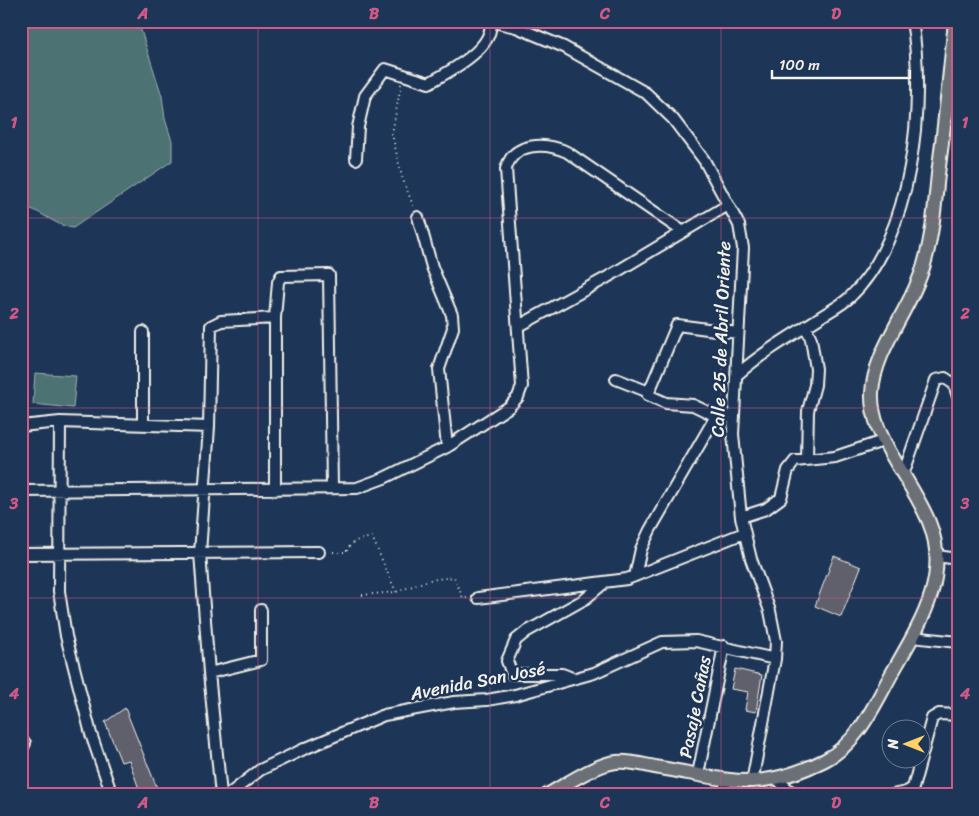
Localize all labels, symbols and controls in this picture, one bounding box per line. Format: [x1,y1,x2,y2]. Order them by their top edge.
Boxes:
text: A [137,0,148,28]
text: B [369,0,380,28]
text: C [599,0,611,28]
text: D [831,0,841,28]
scale bar [772,48,909,80]
text: 100 m [779,52,820,78]
text: 1 [11,108,18,137]
text: 1 [962,108,969,137]
street label: Calle 25 de Abril Oriente [702,240,740,438]
text: 2 [8,299,19,328]
text: 2 [959,299,970,328]
text: 3 [9,489,19,518]
text: 3 [960,489,970,518]
street label: Avenida San José [407,652,548,710]
street label: Pasaje Cañas [669,652,721,761]
text: 4 [8,679,19,708]
text: 4 [959,679,970,708]
north arrow [882,718,932,768]
text: N [881,739,906,750]
text: A [137,788,148,816]
text: B [369,788,380,816]
text: C [599,788,611,816]
text: D [831,788,841,816]

